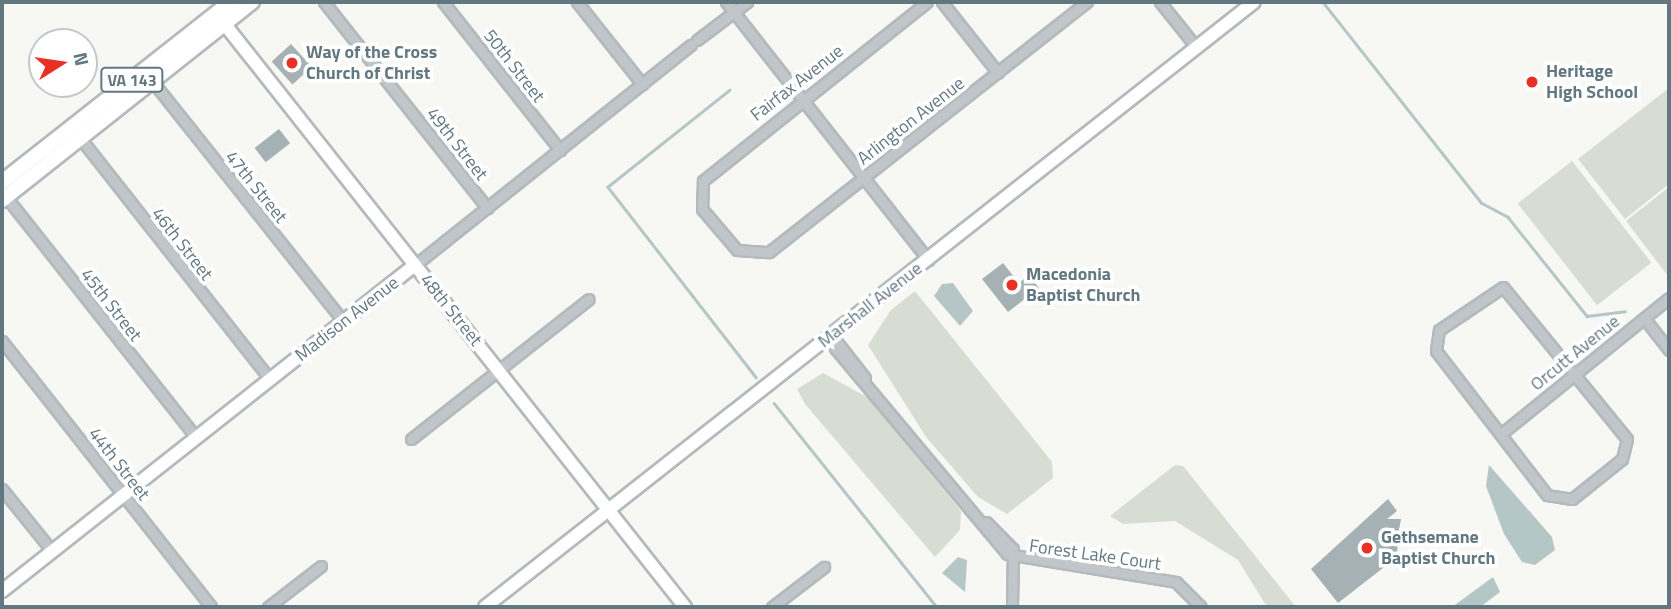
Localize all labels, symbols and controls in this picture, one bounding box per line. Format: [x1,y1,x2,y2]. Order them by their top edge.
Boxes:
street label: 50th Street [479,25,549,107]
north arrow [28,28,98,98]
street label: Fairfax Avenue [746,40,848,126]
place label: Way of the Cross Church of Christ [306,42,437,84]
text: N [67,49,98,68]
marker: Way of the Cross Church of Christ [284,55,300,71]
place label: Heritage High School [1546,61,1638,104]
road number: VA 143 [99,68,165,92]
street label: Arlington Avenue [853,73,969,169]
marker: Heritage High School [1524,74,1540,90]
street label: 49th Street [422,103,492,185]
street label: 47th Street [220,147,292,227]
street label: 46th Street [147,203,217,285]
street label: Marshall Avenue [814,258,926,352]
street label: 45th Street [76,264,146,346]
place label: Macedonia Baptist Church [1026,264,1141,306]
street label: 48th Street [415,270,487,350]
street label: Madison Avenue [291,272,403,366]
marker: Macedonia Baptist Church [1004,277,1020,293]
street label: Orcutt Avenue [1526,311,1624,395]
street label: 44th Street [84,423,154,505]
place label: Gethsemane Baptist Church [1381,527,1496,570]
street label: Forest Lake Court [1028,535,1162,575]
marker: Gethsemane Baptist Church [1359,540,1375,556]

